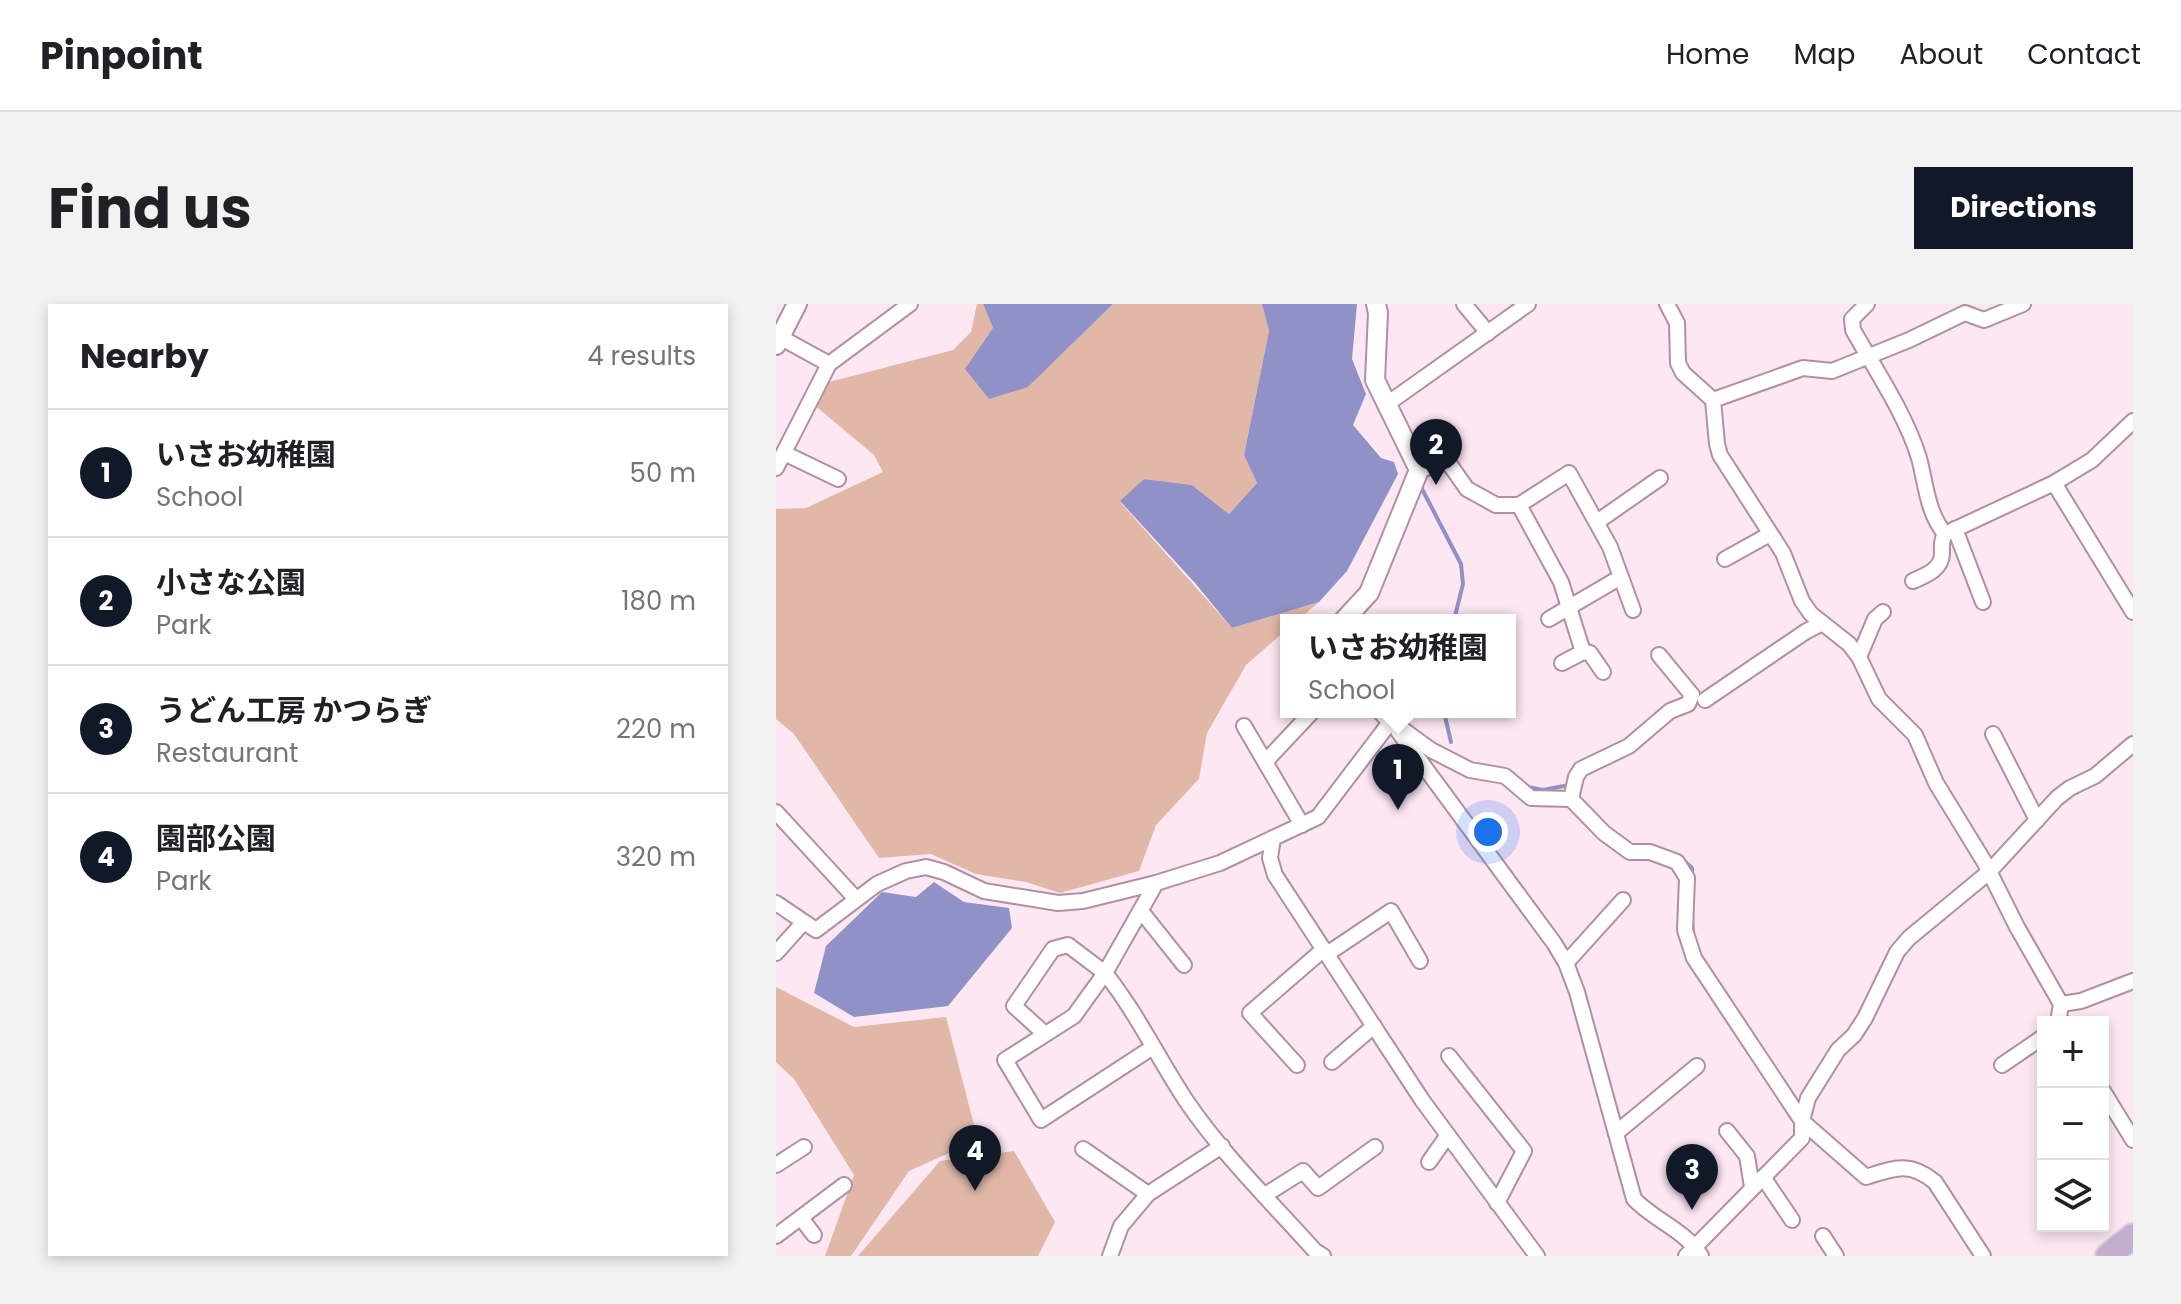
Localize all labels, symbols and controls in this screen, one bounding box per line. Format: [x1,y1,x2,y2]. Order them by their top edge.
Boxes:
text: Pinpoint [40,29,203,82]
text: Home [1666,35,1749,74]
text: Map [1793,35,1855,74]
text: About [1899,35,1983,74]
text: Contact [2027,35,2141,74]
button: Directions [1914,167,2133,249]
text: Find us [48,169,252,248]
text: Nearby [80,332,209,380]
text: 4 results [587,338,696,374]
pin: 2 [1410,419,1462,485]
text: いさお幼稚園 [156,433,336,476]
text: 1 [101,455,111,491]
text: 50 m [630,455,696,491]
text: School [156,479,243,515]
text: 小さな公園 [156,561,306,604]
text: 2 [99,583,113,619]
text: 180 m [621,583,696,619]
text: Park [156,607,212,643]
popup [1280,614,1516,718]
text: いさお幼稚園 [1308,626,1488,669]
text: School [1308,672,1395,708]
text: うどん工房 かつらぎ [156,689,432,732]
text: 3 [98,711,114,747]
text: 220 m [616,711,696,747]
text: Restaurant [156,735,299,771]
pin: 1 [1372,744,1424,810]
your location [1468,812,1508,852]
text: 園部公園 [156,817,276,860]
text: 4 [97,839,115,875]
text: 320 m [616,839,696,875]
text: Park [156,863,212,899]
map controls [2037,1016,2109,1232]
button: + [2037,1016,2109,1088]
button: − [2037,1088,2109,1160]
pin: 4 [949,1125,1001,1191]
pin: 3 [1666,1144,1718,1210]
button: layers [2037,1160,2109,1232]

